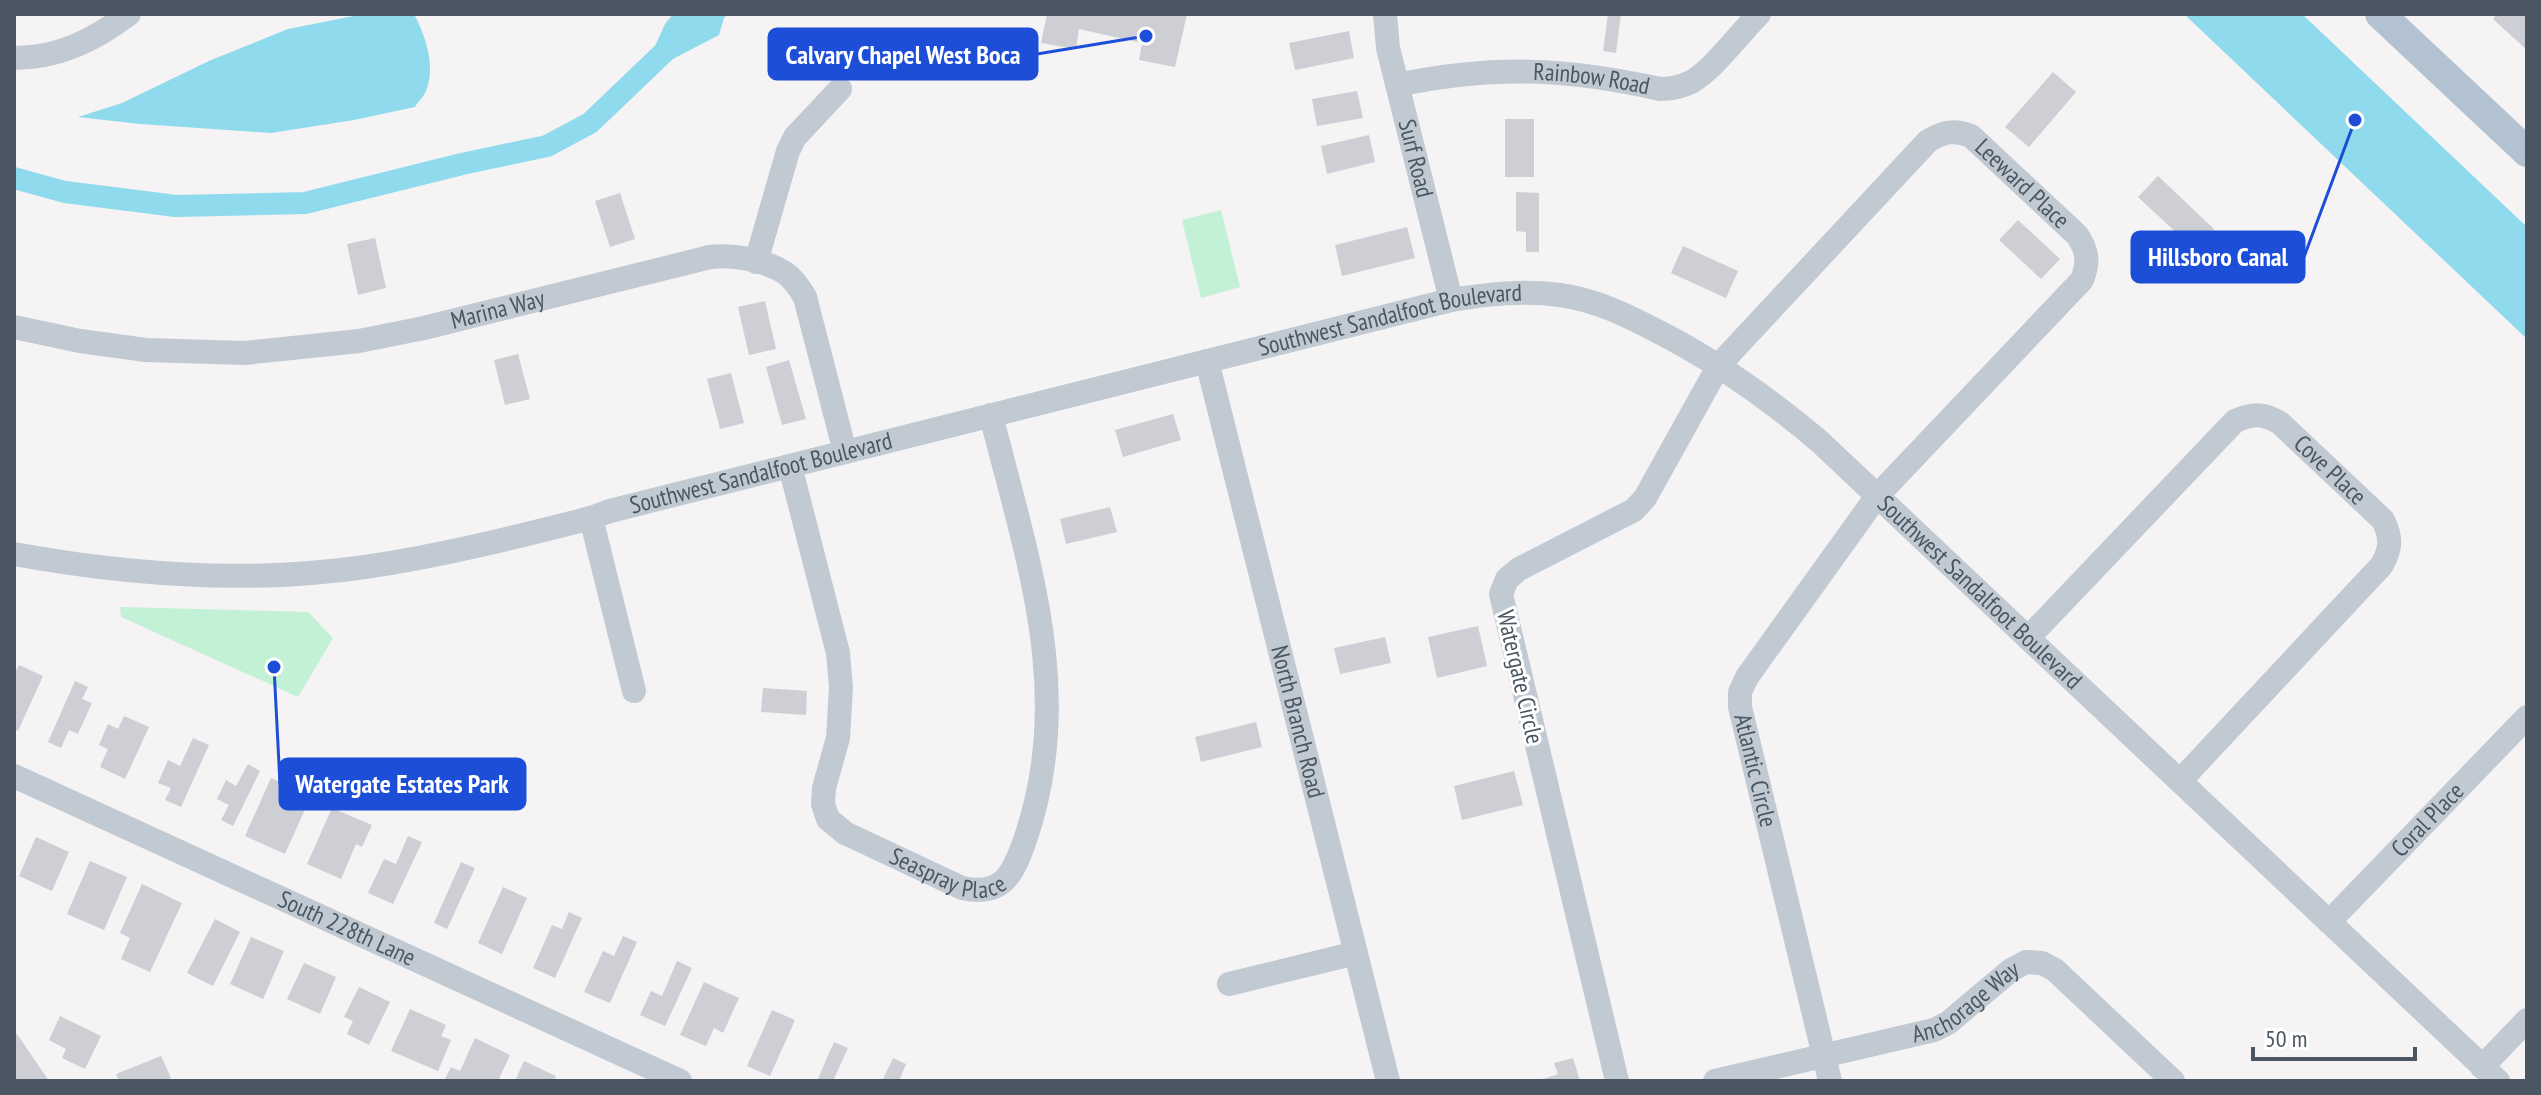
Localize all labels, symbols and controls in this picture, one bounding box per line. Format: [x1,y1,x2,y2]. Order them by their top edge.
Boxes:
callout: Calvary Chapel West Boca [769,29,1037,79]
text: Calvary Chapel West Boca [786,38,1021,71]
street label: Rainbow Road [1533,56,1653,101]
street label: Surf Road [1391,116,1441,201]
street label: Leeward Place [1969,132,2076,235]
callout: Hillsboro Canal [2132,232,2304,282]
text: Hillsboro Canal [2148,240,2289,273]
street label: Southwest Sandalfoot Boulevard [1255,277,1522,363]
street label: Marina Way [448,283,548,336]
street label: Southwest Sandalfoot Boulevard [626,425,895,520]
street label: Cove Place [2287,428,2373,511]
street label: Southwest Sandalfoot Boulevard [1871,488,2089,696]
street label: Watergate Circle [1490,607,1551,747]
street label: North Branch Road [1264,642,1332,801]
street label: Atlantic Circle [1727,711,1784,830]
callout: Watergate Estates Park [280,759,525,809]
text: Watergate Estates Park [294,767,509,800]
street label: Coral Place [2384,776,2470,863]
street label: Seaspray Place [885,840,1012,905]
street label: South 228th Lane [273,883,421,973]
street label: Anchorage Way [1909,953,2024,1050]
scale bar [2253,1011,2415,1061]
text: 50 m [2265,1023,2307,1054]

